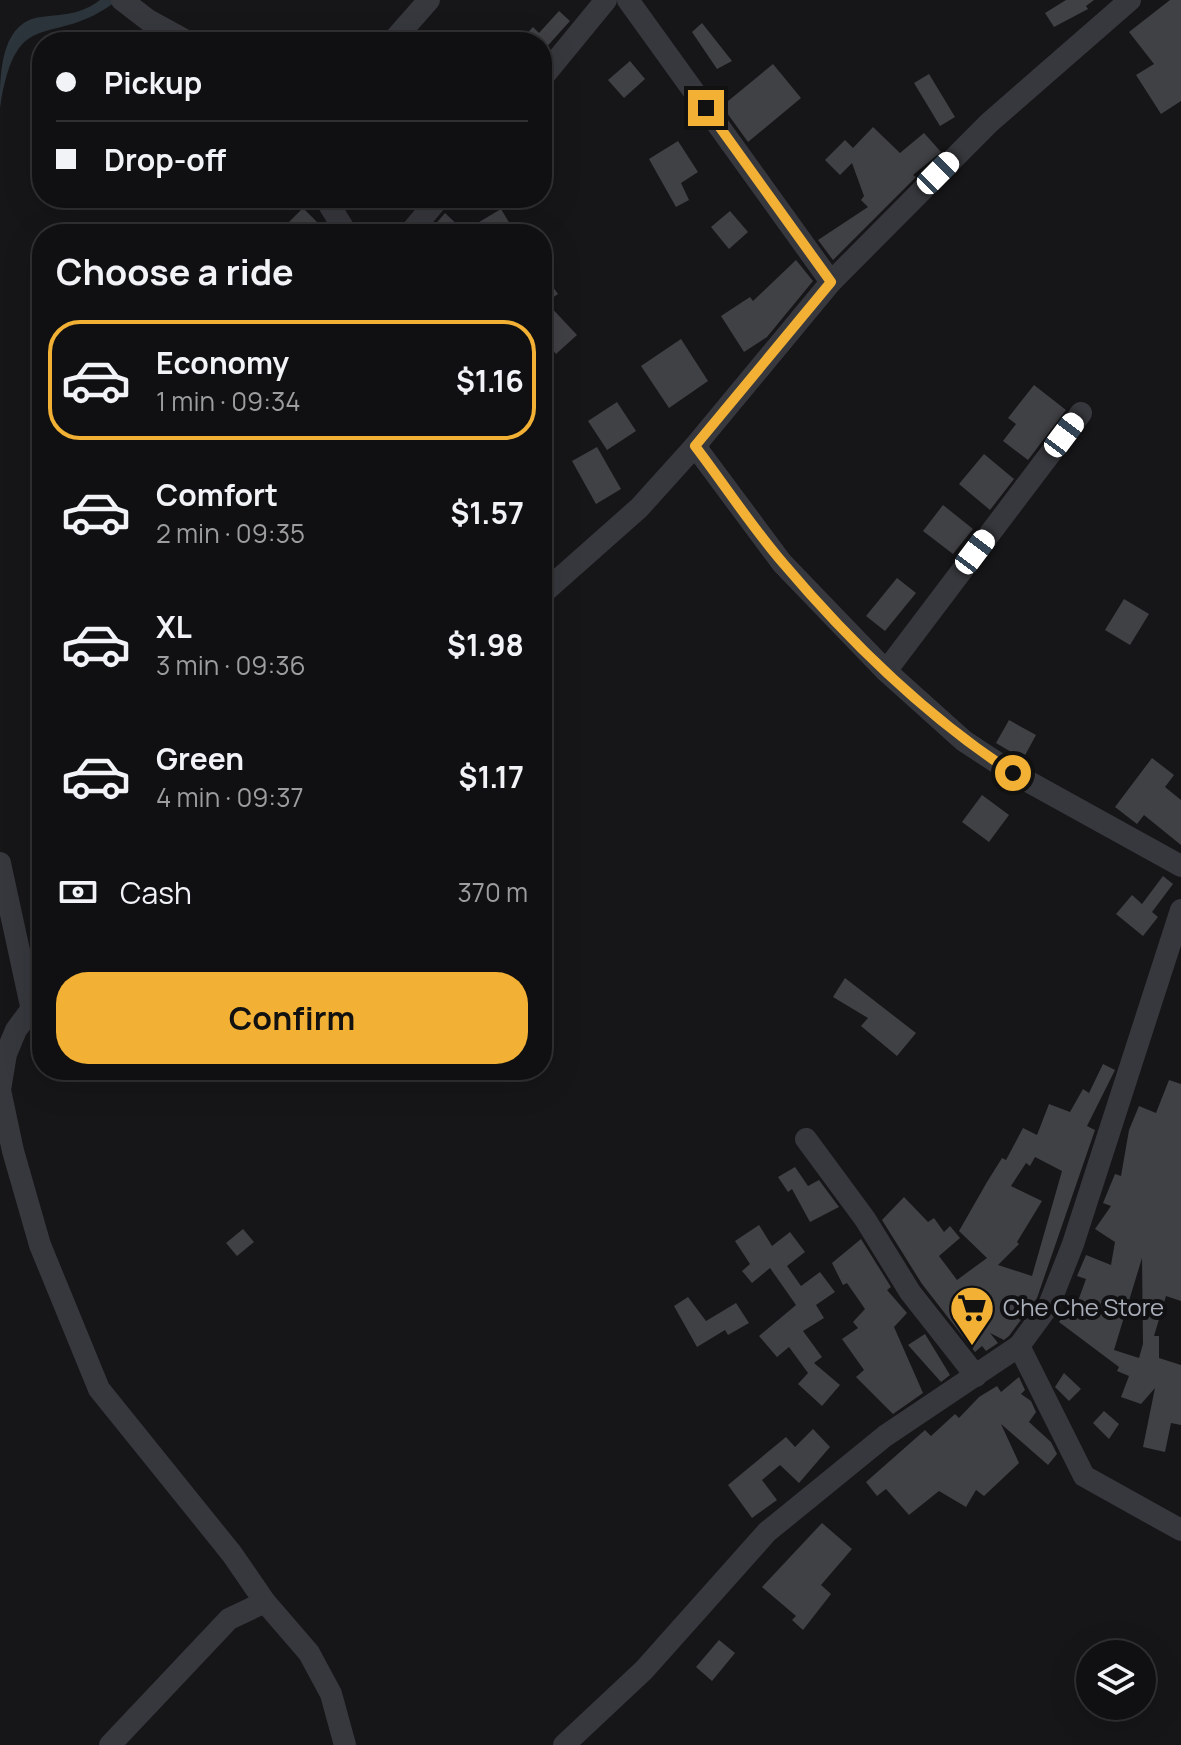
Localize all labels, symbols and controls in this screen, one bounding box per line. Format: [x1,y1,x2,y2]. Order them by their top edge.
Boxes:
text: Pickup [104,62,202,103]
route end [688,90,724,126]
text: Drop-off [104,139,226,180]
car [913,148,963,198]
text: Choose a ride [56,247,294,296]
text: Economy [156,342,289,383]
icon: car [60,344,132,416]
text: $1.16 [456,360,524,401]
text: 1 min · 09:34 [156,383,301,419]
car [1040,409,1088,461]
text: Comfort [156,474,278,515]
icon: car [60,476,132,548]
text: $1.57 [451,492,524,533]
text: 2 min · 09:35 [156,515,305,551]
car [951,526,999,578]
text: XL [156,606,192,647]
icon: car [60,608,132,680]
text: $1.98 [447,624,524,665]
text: 3 min · 09:36 [156,647,306,683]
text: Green [156,738,244,779]
icon: car [60,740,132,812]
route start [995,755,1031,791]
text: $1.17 [459,756,524,797]
text: 4 min · 09:37 [156,779,304,815]
icon: cash [56,870,100,914]
text: Cash [120,872,192,913]
text: 370 m [457,874,528,910]
button: Confirm [56,972,528,1064]
supermarket icon: Che Che Store [948,1284,996,1347]
place label: Che Che Store [1003,1290,1164,1323]
map controls [1076,1640,1156,1720]
button: layers [1076,1640,1156,1720]

